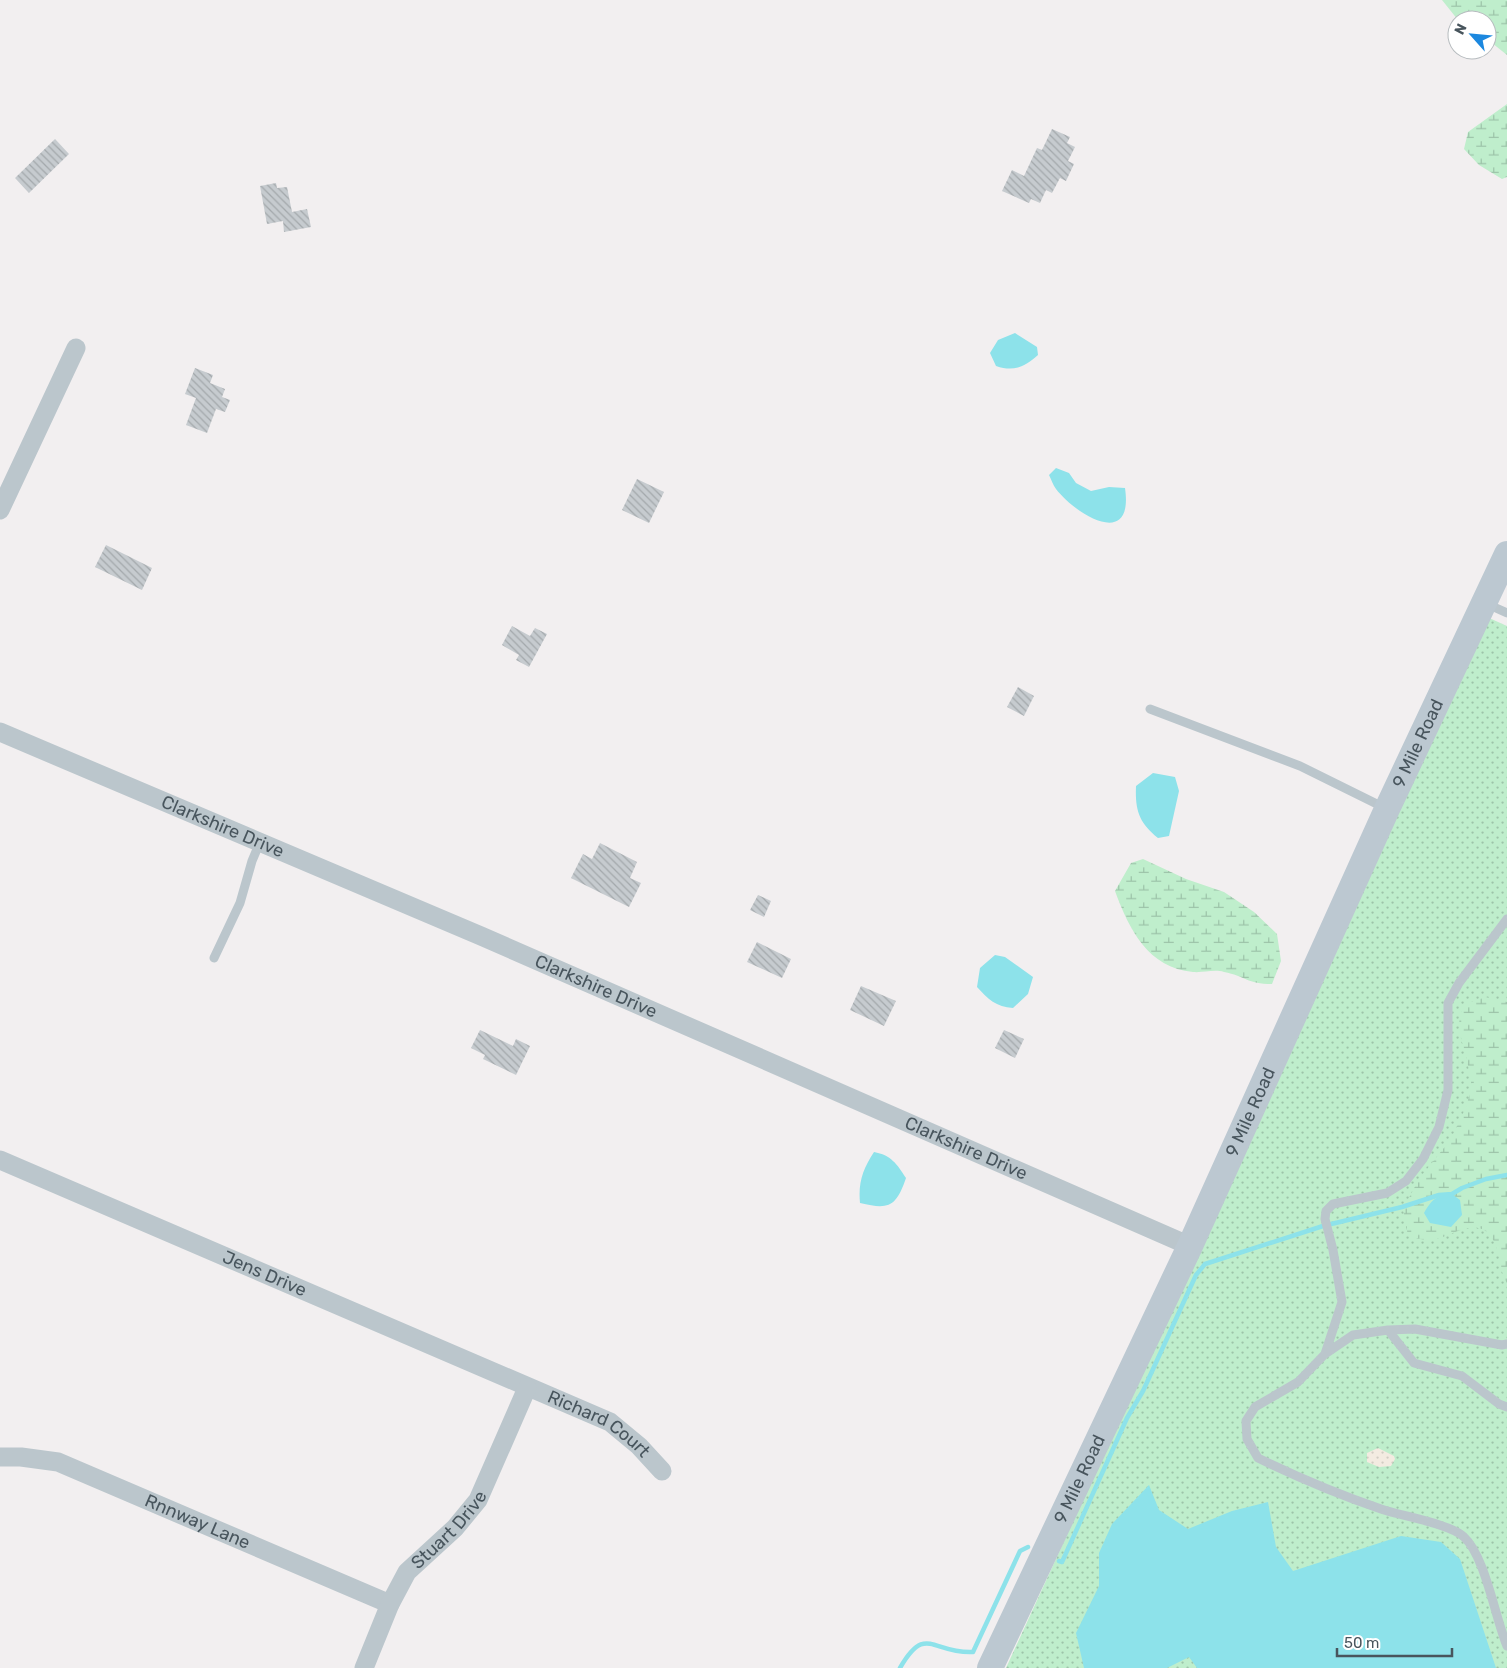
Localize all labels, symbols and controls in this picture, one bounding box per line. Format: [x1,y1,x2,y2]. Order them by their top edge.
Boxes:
north arrow [1447,10,1497,60]
text: N [1451,21,1471,38]
street label: 9 Mile Road [1388,695,1448,791]
street label: Clarkshire Drive [158,791,288,862]
street label: Clarkshire Drive [531,950,661,1023]
street label: 9 Mile Road [1221,1064,1280,1160]
street label: Clarkshire Drive [902,1112,1031,1185]
street label: Jens Drive [219,1246,310,1301]
street label: Richard Court [544,1386,655,1462]
street label: 9 Mile Road [1049,1431,1110,1527]
street label: Stuart Drive [406,1488,492,1574]
street label: Rnnway Lane [141,1489,253,1554]
scale bar [1337,1626,1452,1658]
text: 50 m [1344,1634,1379,1652]

